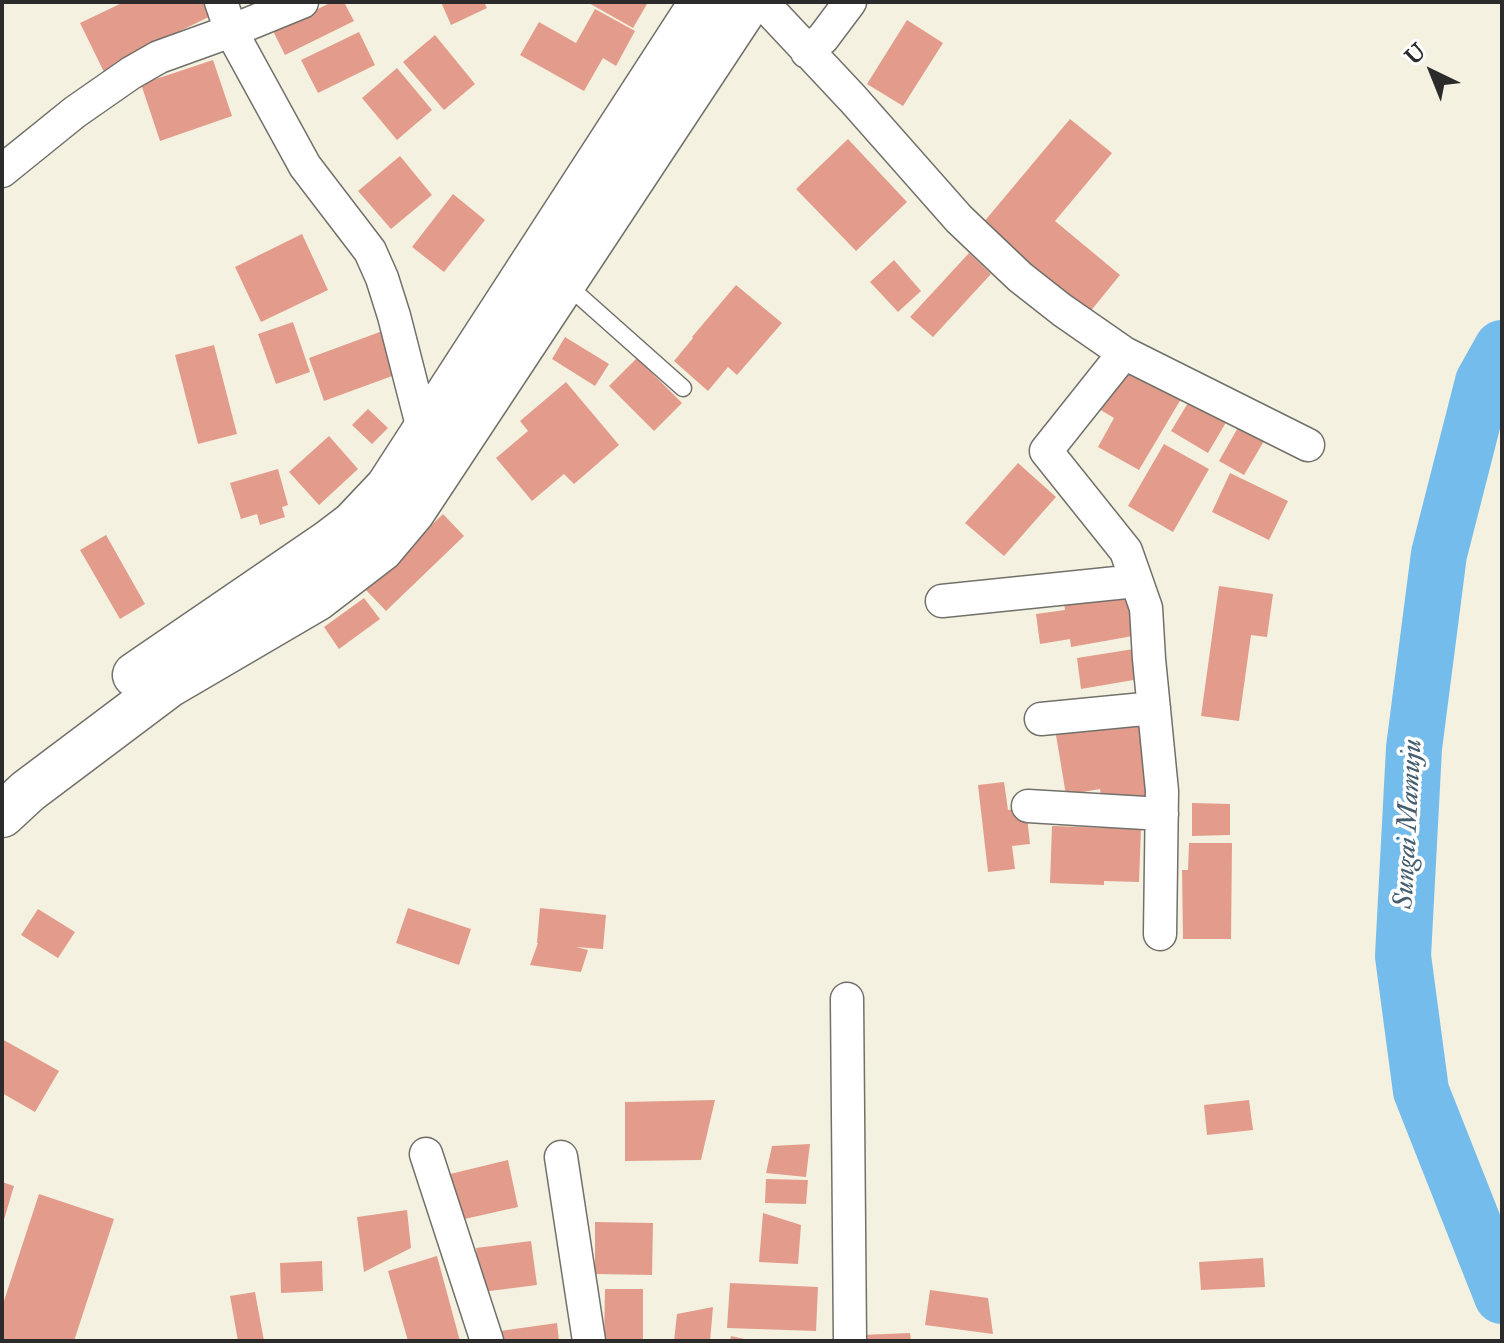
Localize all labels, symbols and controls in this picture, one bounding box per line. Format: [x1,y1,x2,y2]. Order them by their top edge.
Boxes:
north arrow [1392,32,1472,112]
text: U [1399,38,1432,71]
water label: Sungai Mamuju [1389,738,1431,910]

